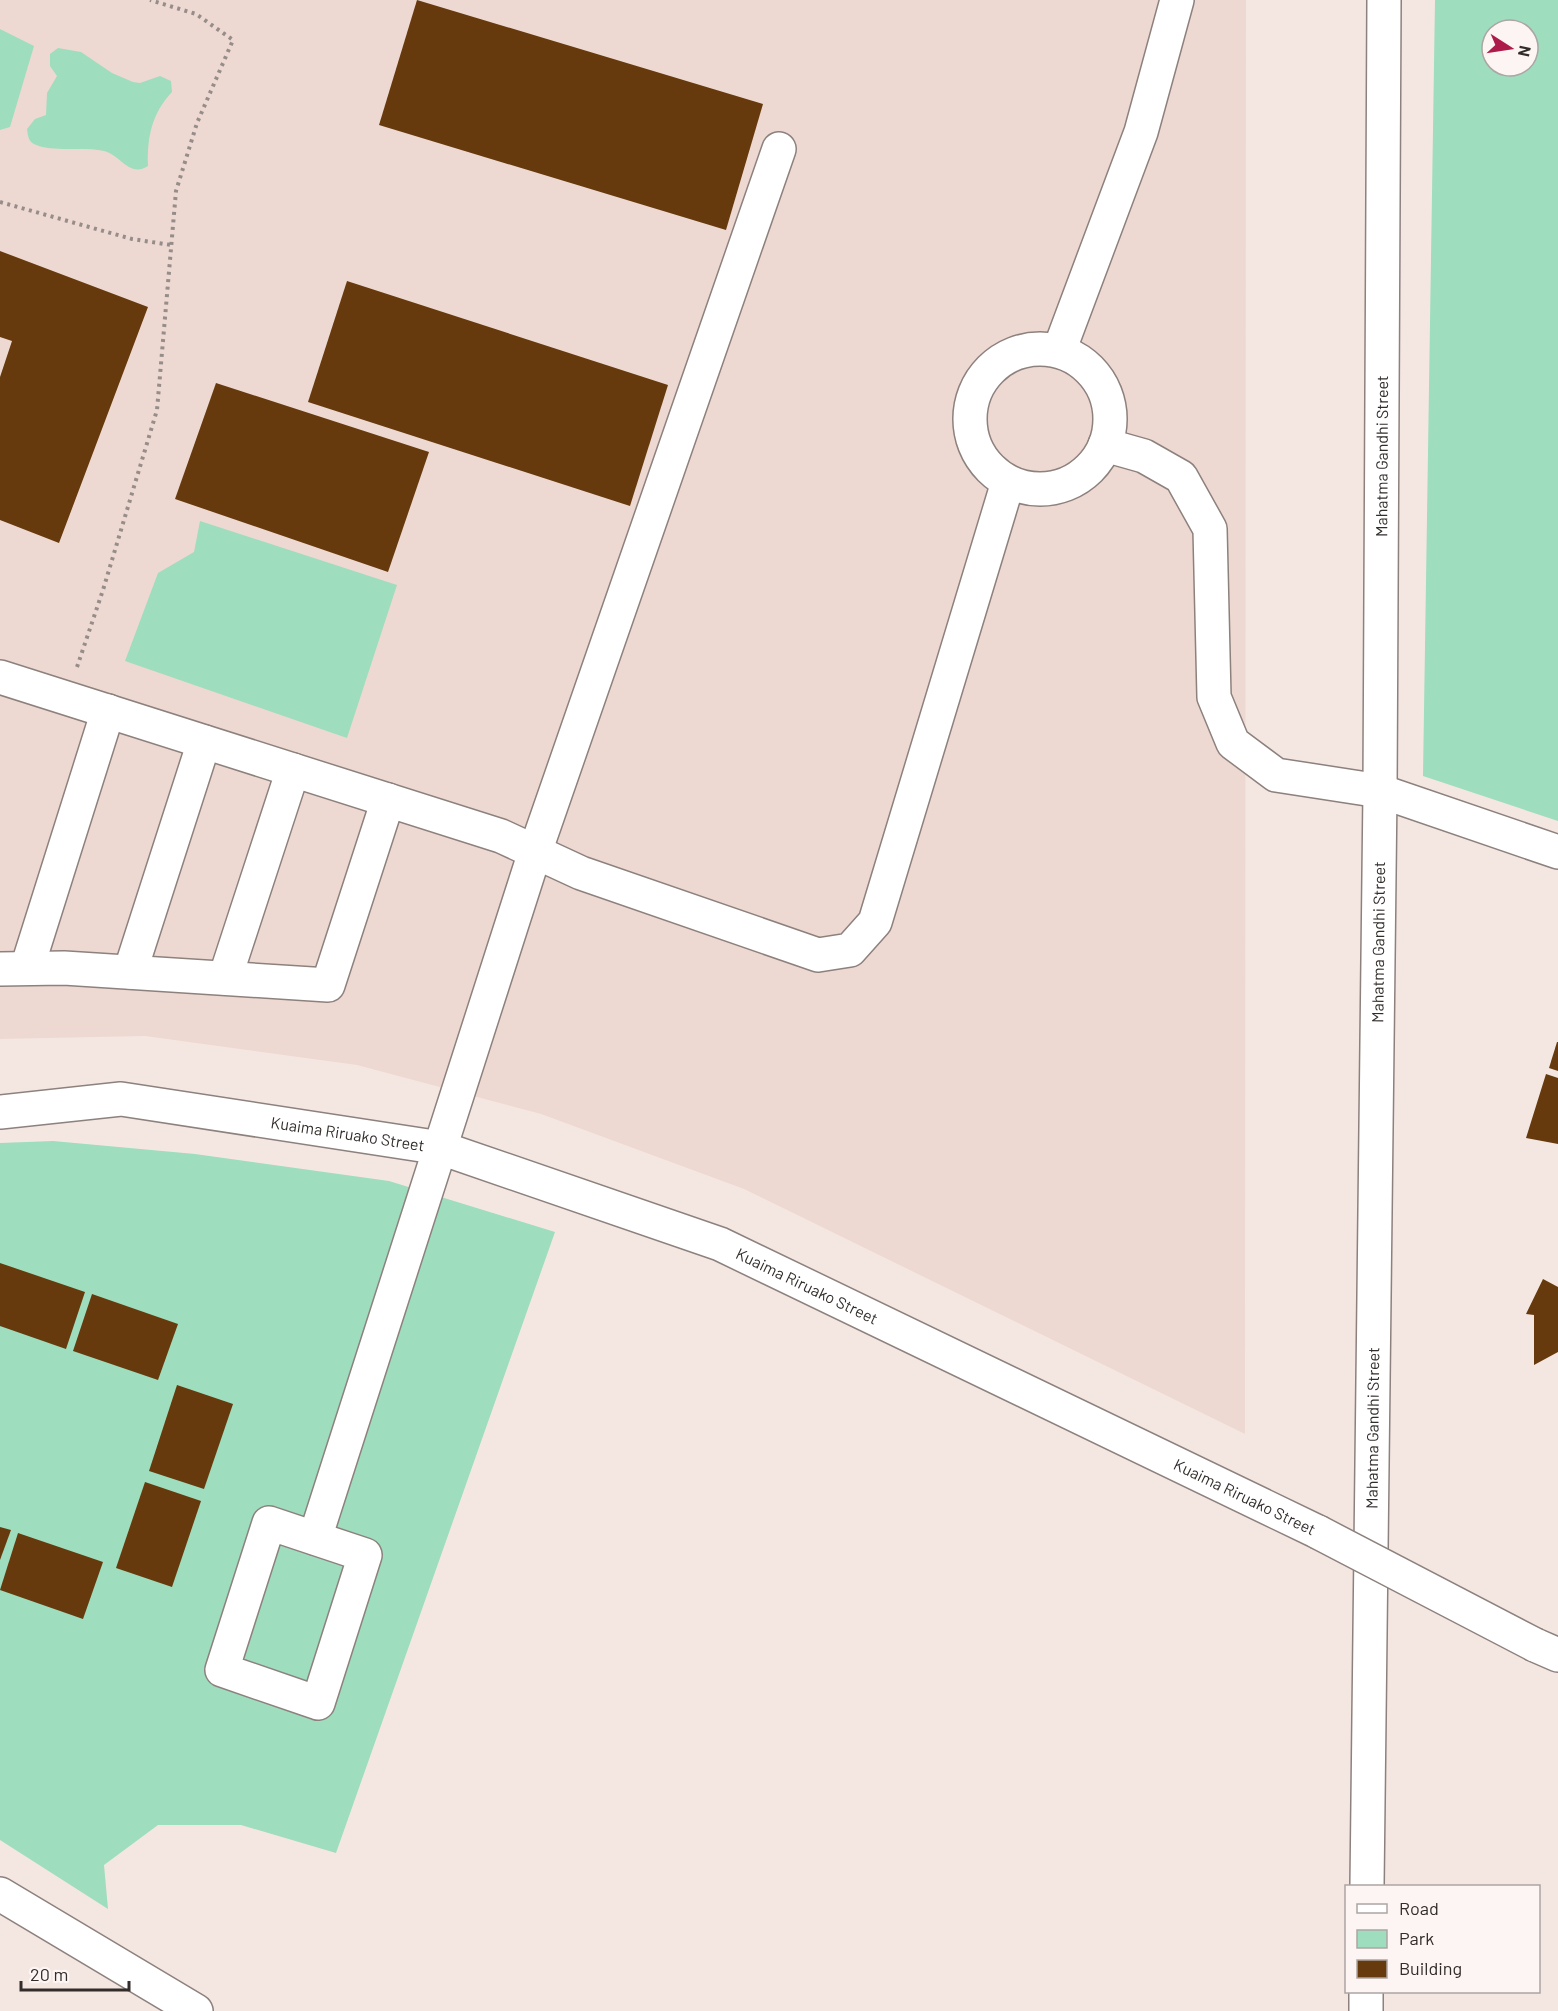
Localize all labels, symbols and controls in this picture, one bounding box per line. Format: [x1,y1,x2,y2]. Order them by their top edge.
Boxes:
north arrow [1480,18,1540,78]
text: N [1515,44,1536,58]
street label: Mahatma Gandhi Street [1371,375,1391,537]
street label: Mahatma Gandhi Street [1367,861,1388,1023]
street label: Kuaima Riruako Street [270,1112,426,1154]
street label: Kuaima Riruako Street [733,1243,881,1328]
street label: Mahatma Gandhi Street [1361,1347,1382,1509]
street label: Kuaima Riruako Street [1171,1454,1319,1539]
legend [1345,1885,1540,1993]
text: Road [1399,1897,1439,1919]
text: Park [1399,1927,1434,1949]
scale bar [21,1954,129,1992]
text: Building [1399,1957,1462,1979]
text: 20 m [30,1963,68,1985]

